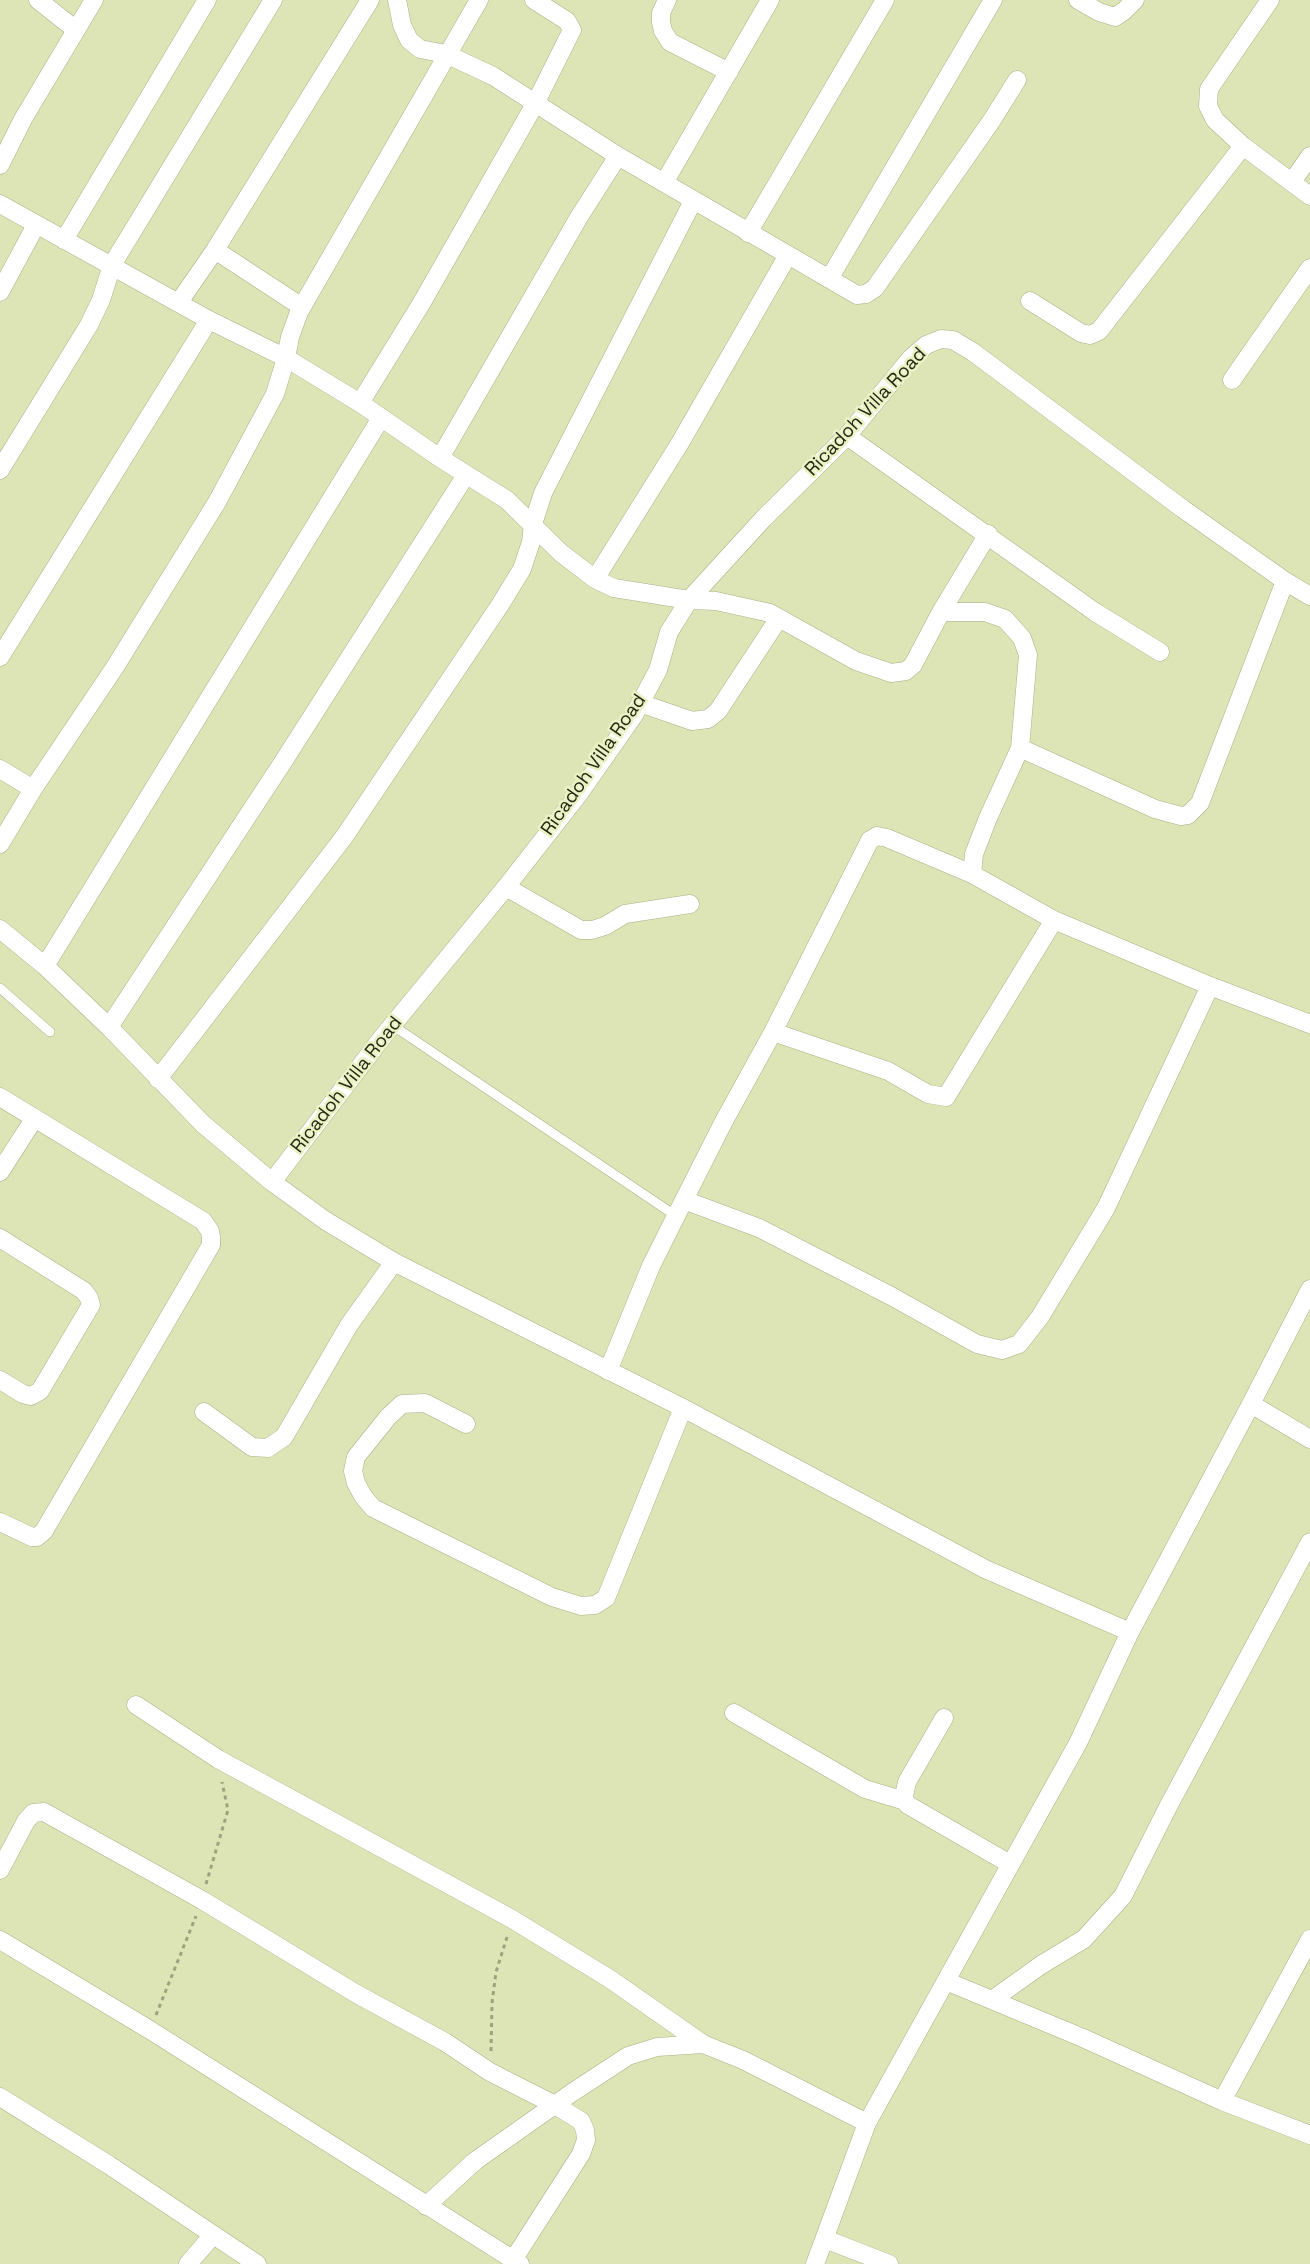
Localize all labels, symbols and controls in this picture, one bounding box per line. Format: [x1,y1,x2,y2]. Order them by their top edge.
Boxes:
street label: Ricadoh Villa Road [801,343,931,481]
street label: Ricadoh Villa Road [537,690,651,840]
street label: Ricadoh Villa Road [287,1012,407,1158]

